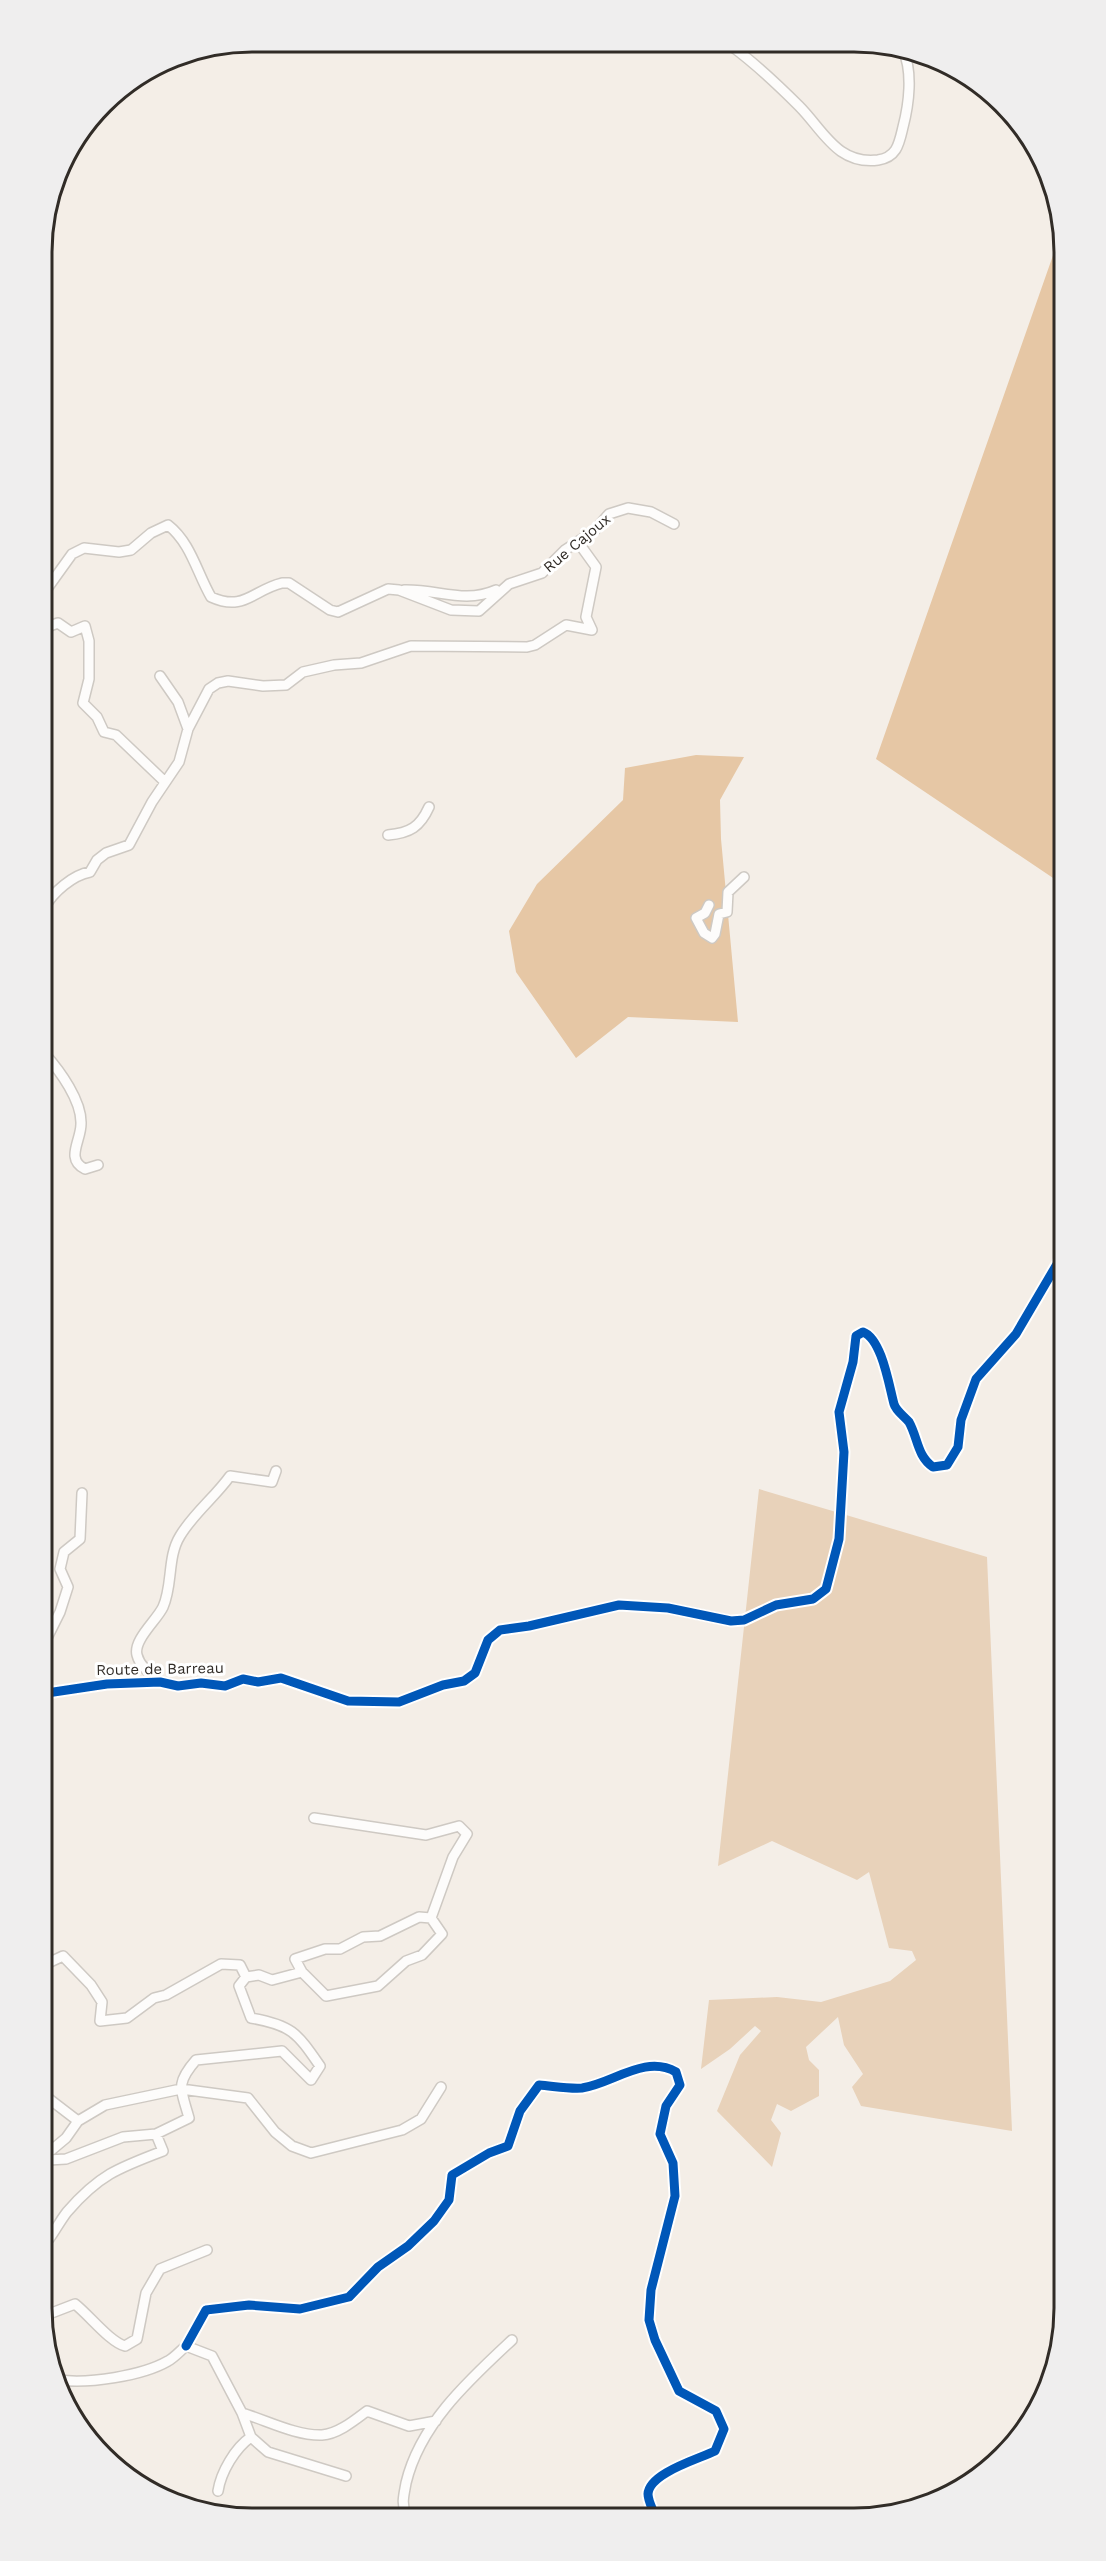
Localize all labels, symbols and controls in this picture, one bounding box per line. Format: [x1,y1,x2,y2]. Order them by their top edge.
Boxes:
street label: Rue Cajoux [540,510,614,576]
street label: Route de Barreau [96,1659,224,1679]

